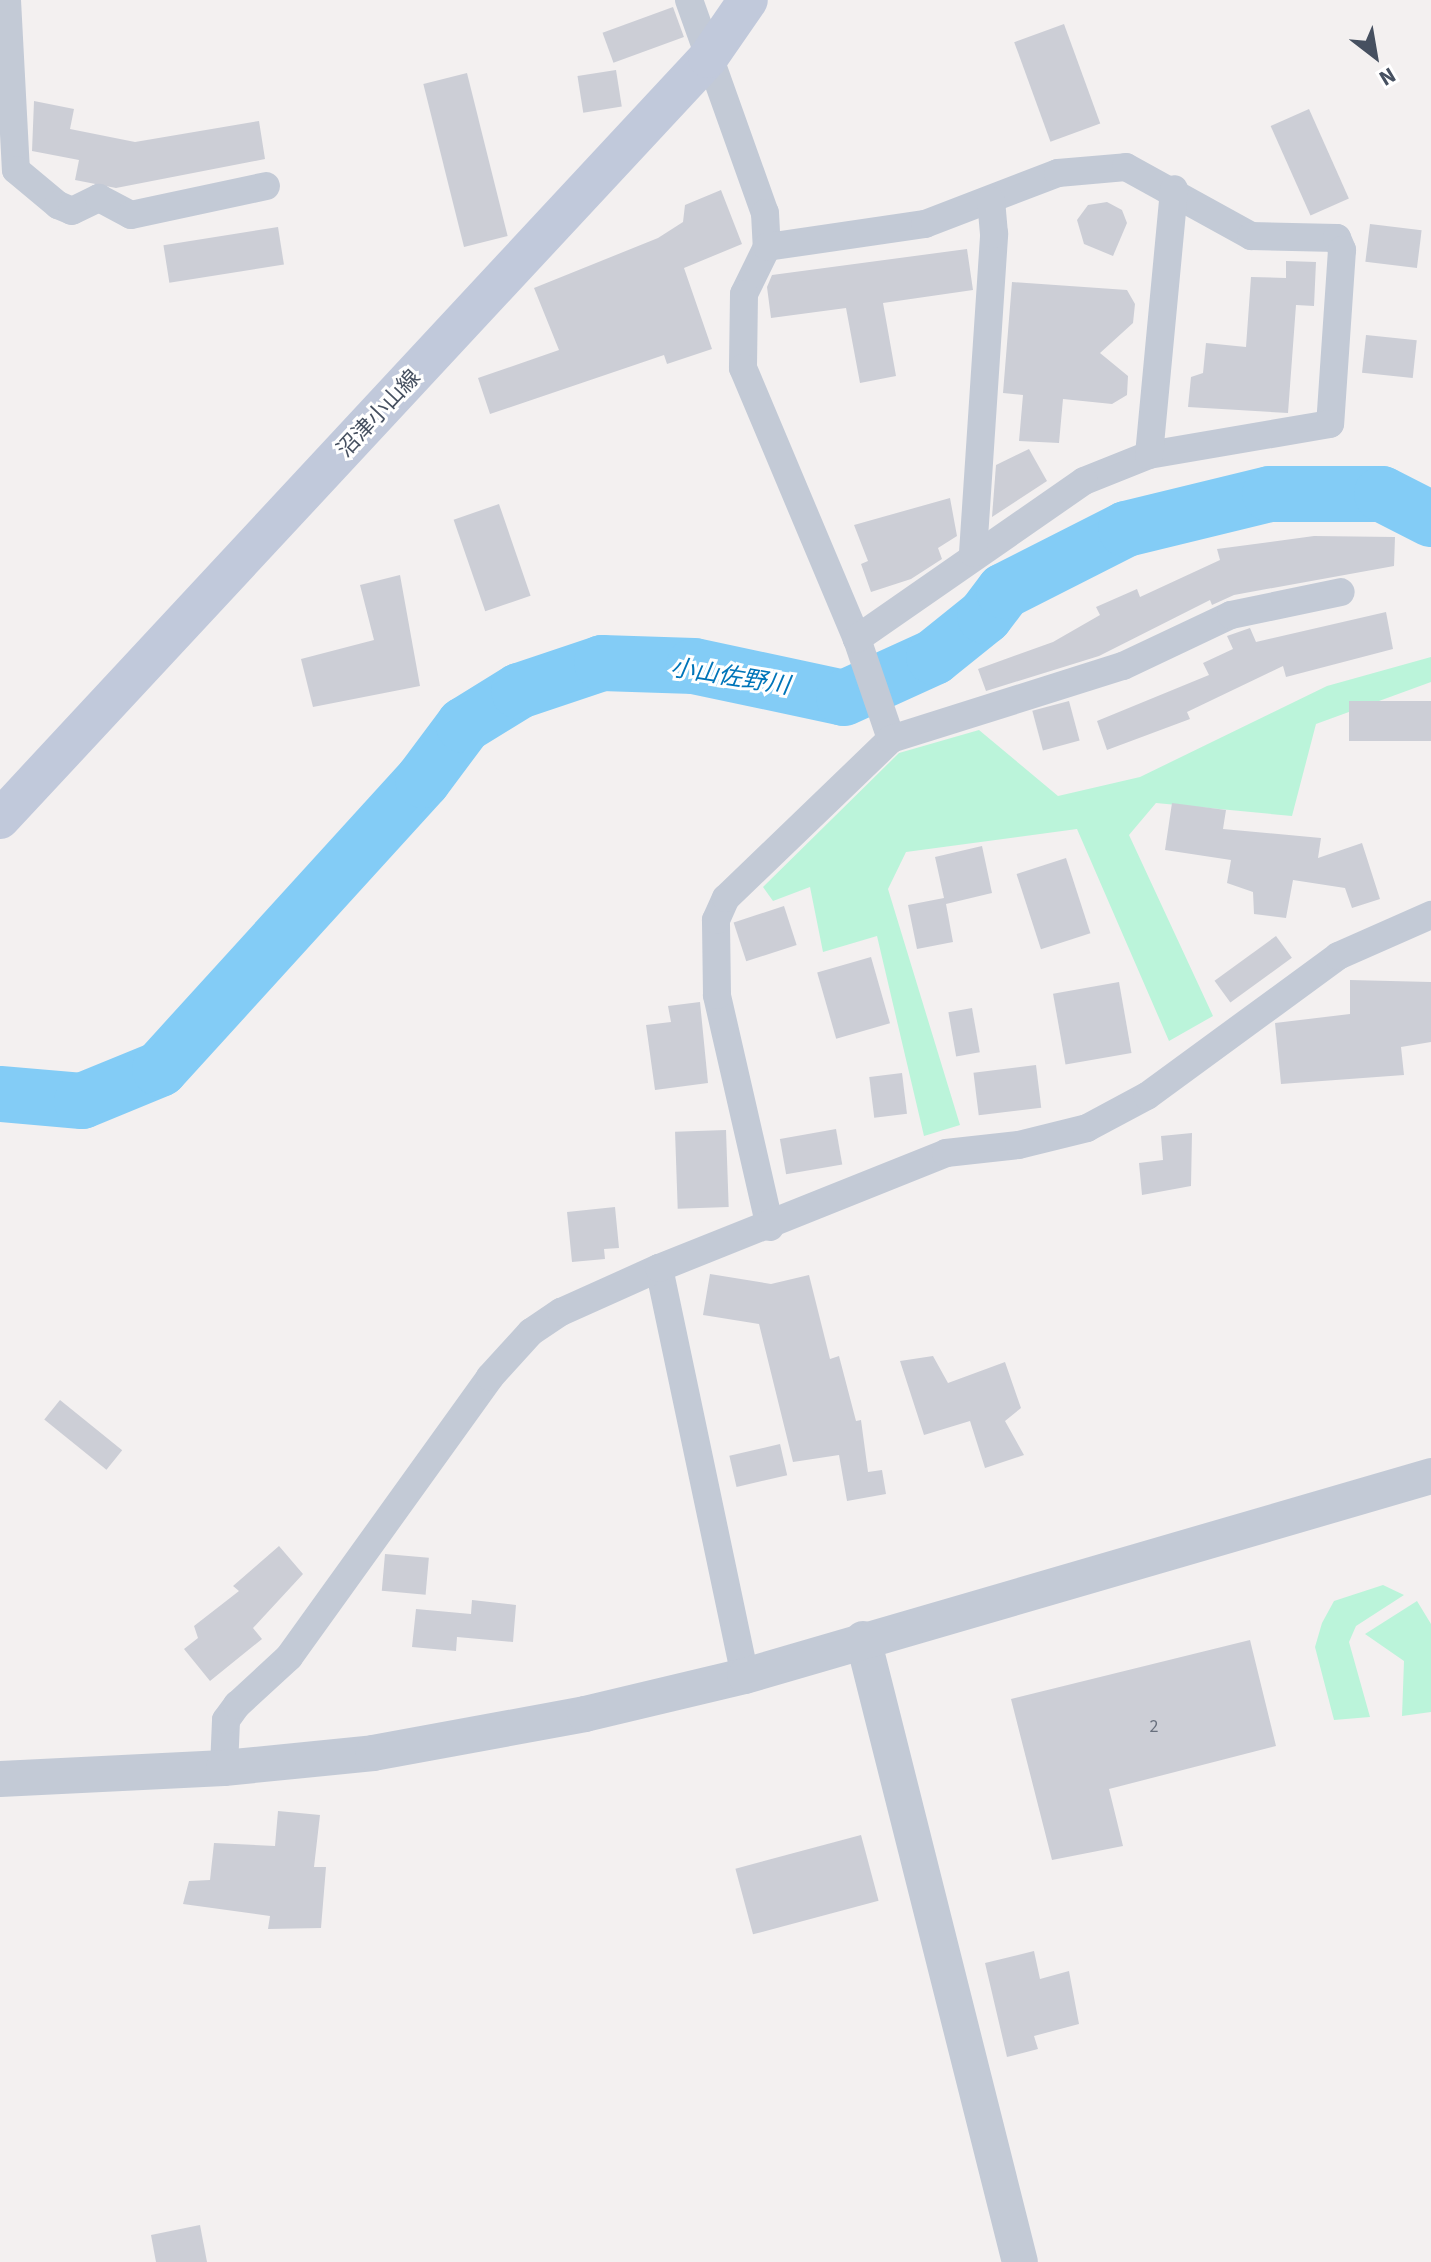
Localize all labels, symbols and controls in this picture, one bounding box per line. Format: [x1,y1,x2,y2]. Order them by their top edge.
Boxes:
north arrow [1335,16,1415,96]
text: N [1373,59,1402,94]
street label: 沼津小山線 [332,365,426,463]
water label: 小山佐野川 [668,653,792,701]
house number: 2 [1150,1716,1158,1738]

